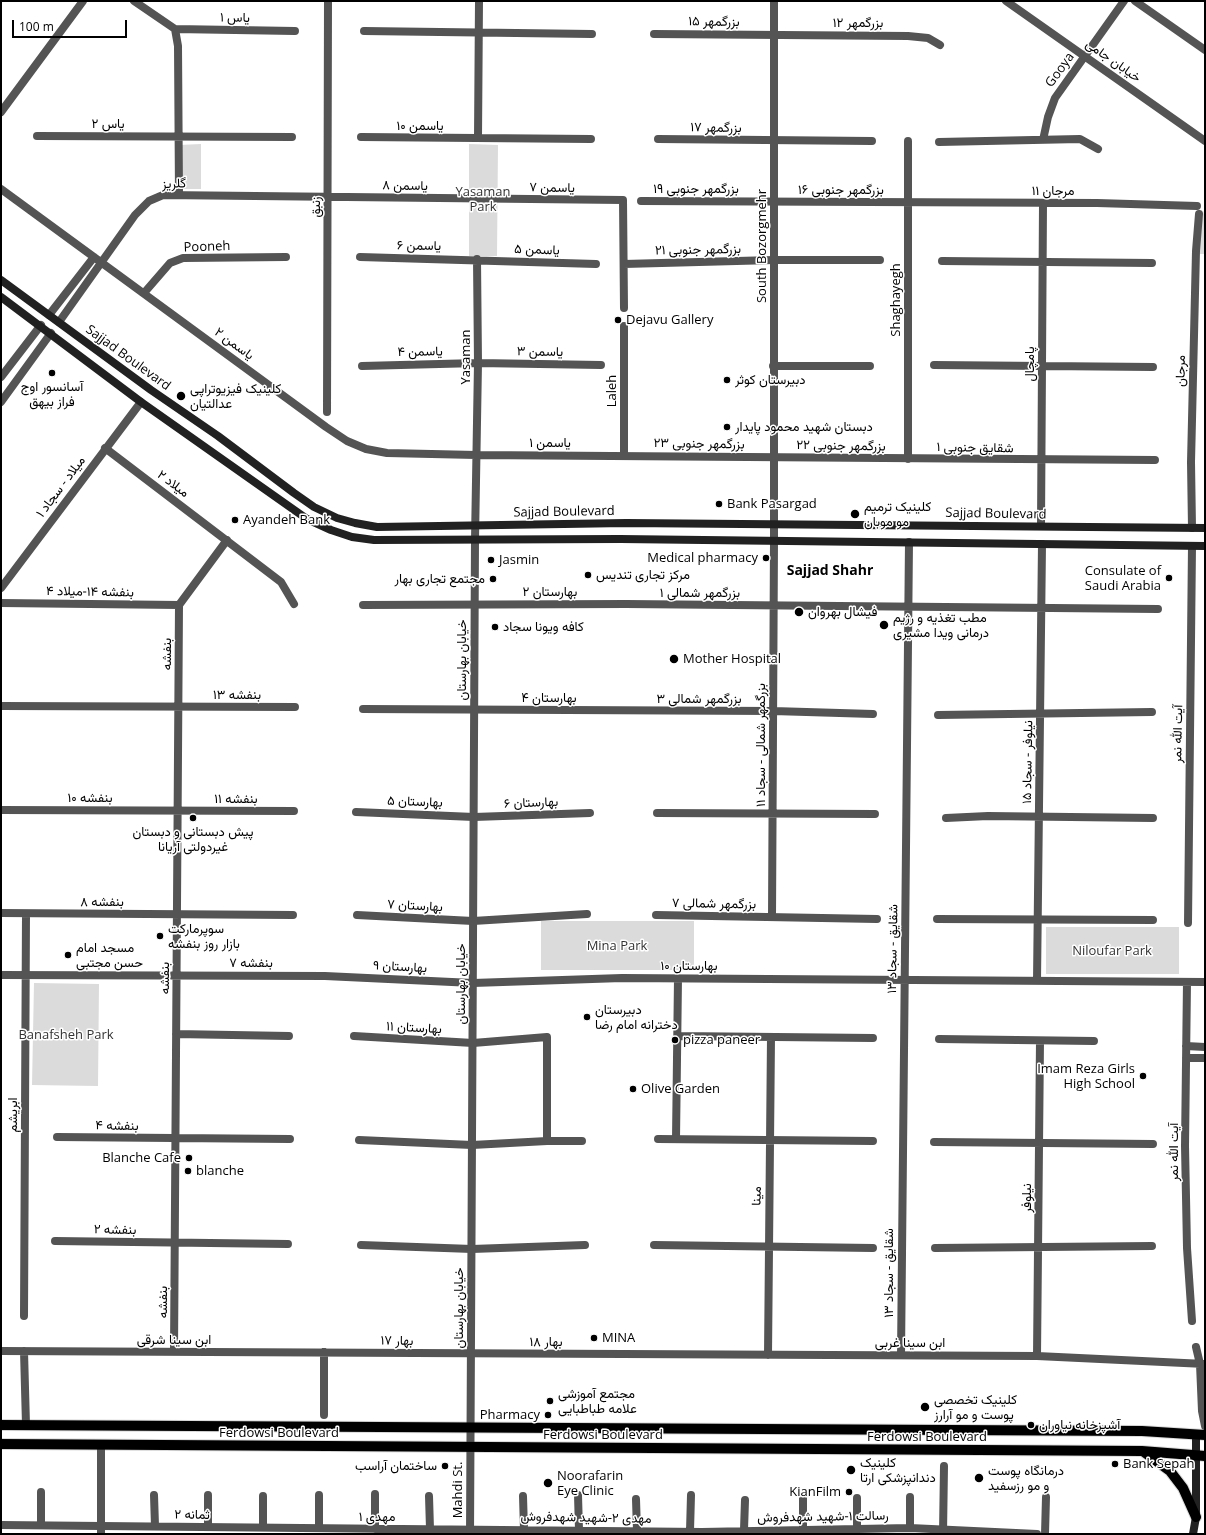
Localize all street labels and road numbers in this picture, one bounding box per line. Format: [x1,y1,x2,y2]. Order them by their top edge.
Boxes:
street label: یاس ۱ [220,10,250,26]
street label: بزرگمهر ۱۵ [688,14,740,30]
street label: بزرگمهر ۱۲ [833,15,883,31]
street label: خیابان جامی [1082,36,1144,86]
street label: Gooya [1042,50,1078,90]
street label: یاس ۲ [92,116,124,132]
street label: یاسمن ۱۰ [396,118,444,134]
street label: بزرگمهر ۱۷ [690,120,742,136]
street label: گلریز [162,176,186,192]
street label: یاسمن ۸ [382,178,428,194]
street label: یاسمن ۷ [529,180,575,196]
street label: بزرگمهر جنوبی ۱۹ [653,181,739,197]
street label: بزرگمهر جنوبی ۱۶ [798,182,884,198]
street label: مرجان ۱۱ [1032,183,1074,199]
street label: South Bozorgmehr [754,189,770,303]
street label: زنبق [308,197,324,217]
street label: Pooneh [183,238,231,256]
street label: یاسمن ۶ [397,238,441,254]
street label: یاسمن ۵ [514,241,560,259]
street label: بزرگمهر جنوبی ۲۱ [655,241,741,259]
street label: Shaghayegh [888,263,904,337]
street label: Sajjad Boulevard [82,322,174,394]
street label: یاسمن ۲ [211,325,257,363]
street label: Yasaman [458,329,474,385]
street label: یاسمن ۴ [397,344,443,360]
street label: یاسمن ۳ [517,344,563,360]
street label: پامچال [1022,347,1038,381]
street label: مرجان [1173,355,1189,387]
street label: Laleh [604,375,620,407]
street label: یاسمن ۱ [529,435,571,451]
street label: بزرگمهر جنوبی ۲۳ [653,435,745,453]
street label: بزرگمهر جنوبی ۲۲ [796,437,886,455]
street label: شقایق جنوبی ۱ [936,440,1014,456]
street label: میلاد - سجاد ۱ [33,453,89,521]
street label: میلاد ۲ [154,467,192,501]
street label: Sajjad Boulevard [513,503,615,521]
street label: Sajjad Boulevard [945,505,1047,523]
street label: بنفشه ۱۴-میلاد ۴ [46,583,134,601]
street label: بهارستان ۲ [523,584,577,600]
street label: بزرگمهر شمالی ۱ [660,585,740,601]
street label: خیابان بهارستان [454,620,470,700]
street label: بنفشه [159,638,175,670]
street label: بزرگمهر شمالی - سجاد ۱۱ [753,683,769,807]
street label: بنفشه ۱۳ [213,687,261,703]
street label: بهارستان ۴ [521,690,577,706]
street label: بزرگمهر شمالی ۳ [656,691,742,707]
street label: آیت الله نمر [1170,705,1186,763]
street label: نیلوفر - سجاد ۱۵ [1019,720,1037,804]
street label: بنفشه ۱۰ [67,790,113,806]
street label: بنفشه ۱۱ [214,791,258,807]
street label: بهارستان ۵ [387,793,443,811]
street label: بهارستان ۶ [504,794,558,812]
street label: بنفشه ۸ [80,894,124,910]
street label: بزرگمهر شمالی ۷ [672,895,756,913]
street label: بهارستان ۷ [387,897,443,915]
street label: شقایق - سجاد ۱۳ [884,904,902,994]
street label: خیابان بهارستان [453,944,469,1024]
street label: بنفشه ۷ [229,955,273,971]
street label: بهارستان ۹ [373,958,427,976]
street label: بهارستان ۱۰ [660,958,718,974]
street label: بنفشه [157,962,173,994]
street label: بهارستان ۱۱ [386,1019,442,1037]
street label: ابریشم [5,1097,21,1133]
street label: بنفشه ۴ [95,1118,139,1134]
street label: آیت الله نمر [1166,1123,1182,1181]
street label: نیلوفر [1019,1183,1035,1213]
street label: مینا [749,1186,765,1206]
street label: بنفشه ۲ [94,1222,136,1238]
street label: شقایق - سجاد ۱۳ [881,1228,897,1318]
street label: خیابان بهارستان [451,1268,467,1348]
street label: بنفشه [155,1286,171,1318]
street label: ابن سینا شرقی [137,1332,211,1348]
street label: بهار ۱۷ [380,1333,414,1349]
street label: بهار ۱۸ [530,1334,562,1350]
street label: ابن سینا غربی [875,1335,945,1351]
street label: Ferdowsi Boulevard [219,1425,339,1441]
street label: Ferdowsi Boulevard [543,1427,663,1443]
street label: Ferdowsi Boulevard [867,1429,987,1445]
street label: Mahdi St. [450,1462,466,1518]
street label: ثمانه ۲ [174,1507,210,1523]
street label: رسالت ۱-شهید شهدفروش [757,1508,889,1526]
street label: مهدی ۱ [359,1509,395,1525]
street label: مهدی ۲-شهید شهدفروش [520,1509,652,1527]

